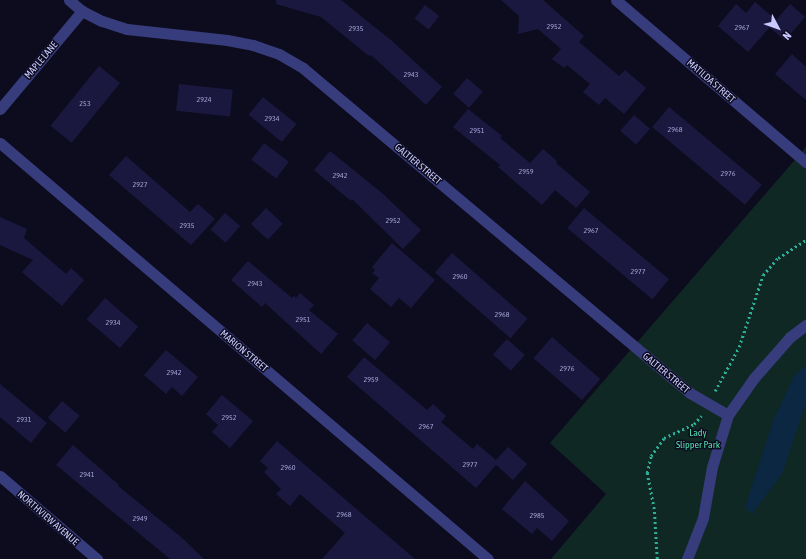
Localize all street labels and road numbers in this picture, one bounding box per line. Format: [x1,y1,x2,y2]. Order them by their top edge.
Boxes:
street label: MAPLE LANE [22,39,60,81]
street label: MATILDA STREET [684,57,738,105]
street label: GALTIER STREET [392,141,444,187]
street label: MARION STREET [218,328,270,374]
street label: GALTIER STREET [640,350,692,396]
street label: NORTHVIEW AVENUE [15,488,81,548]

